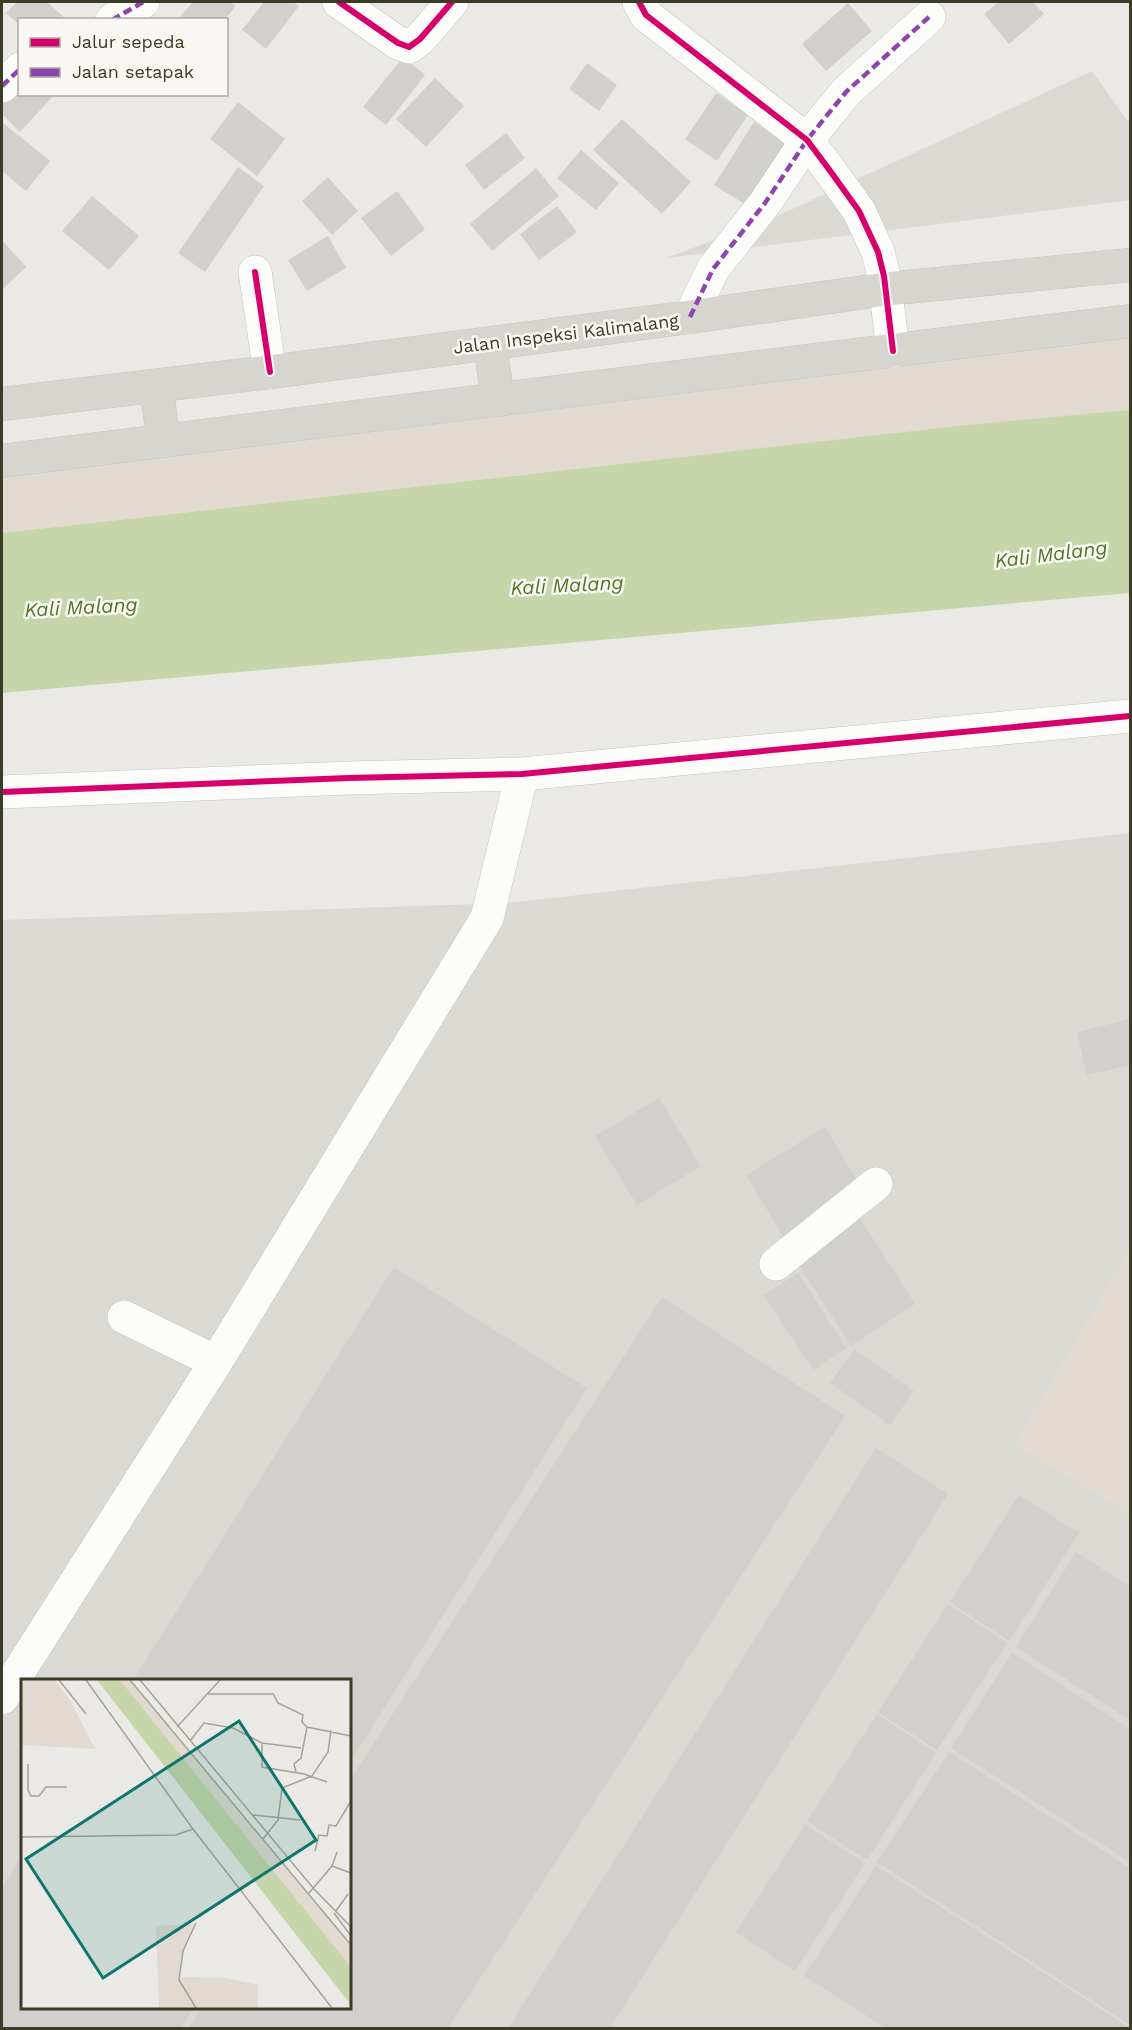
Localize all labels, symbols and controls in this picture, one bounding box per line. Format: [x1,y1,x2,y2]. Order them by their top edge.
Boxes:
legend [18,18,228,96]
text: Jalur sepeda [72,31,185,52]
text: Jalan setapak [72,61,194,82]
street label: Jalan Inspeksi Kalimalang [452,309,680,358]
water label: Kali Malang [993,535,1109,573]
water label: Kali Malang [510,570,624,600]
water label: Kali Malang [24,592,138,622]
inset map [21,1679,351,2009]

